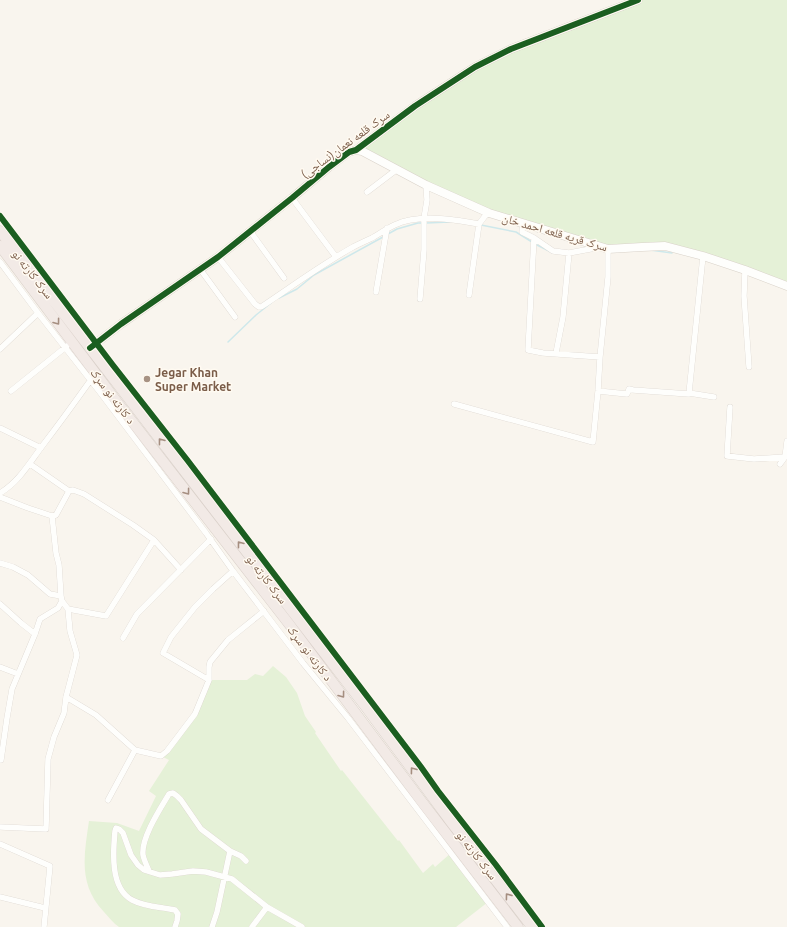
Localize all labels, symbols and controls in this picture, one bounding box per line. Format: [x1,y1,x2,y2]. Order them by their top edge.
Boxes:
street label: سرک قلعه نعمان(نساجی) [298,107,393,181]
street label: سرک قریه قلعه احمد خان [500,211,609,254]
street label: سرک کارته نو [10,247,56,301]
one-way arrow [52,317,59,324]
street label: د کارته نو سړک [87,366,138,427]
place label: Jegar Khan Super Market [155,366,231,393]
marker: Jegar Khan Super Market [142,374,152,384]
one-way arrow [159,439,166,446]
one-way arrow [182,487,189,494]
one-way arrow [238,542,245,549]
street label: سرک کارته نو [244,552,290,606]
street label: د کارته نو سړک [284,623,335,684]
one-way arrow [337,691,344,698]
one-way arrow [410,767,418,774]
street label: سرک کارته نو [454,828,500,882]
one-way arrow [506,893,513,900]

